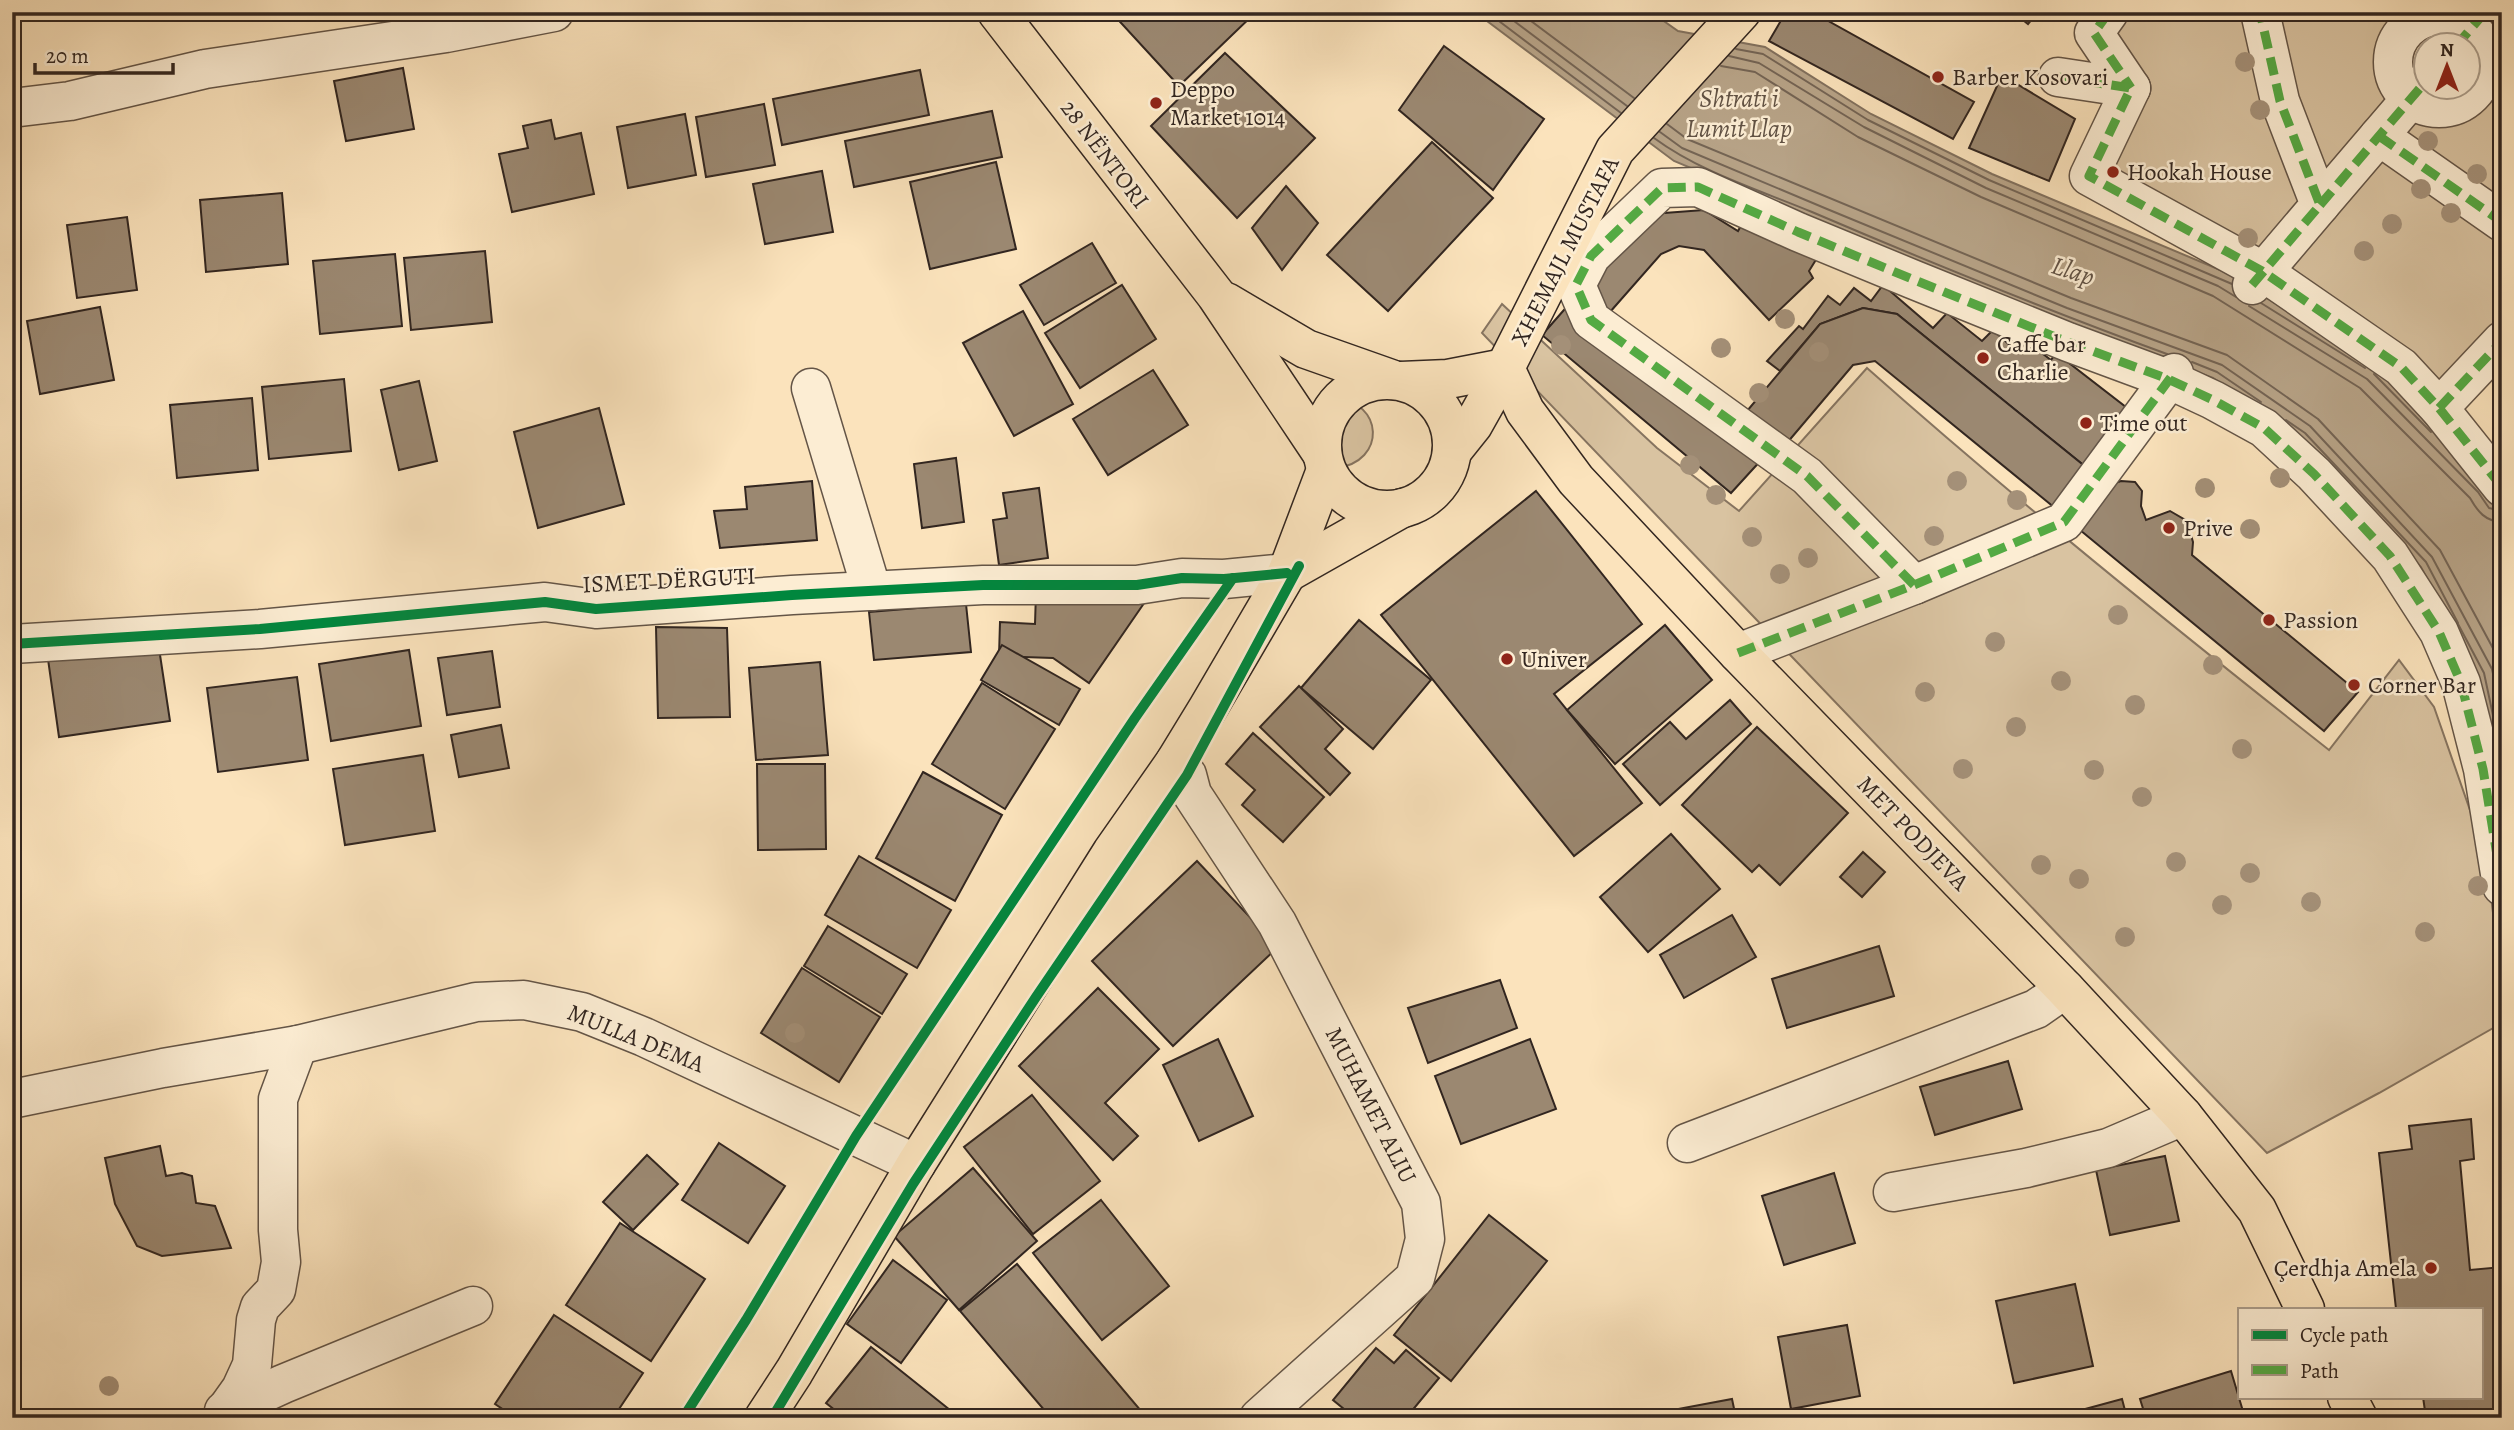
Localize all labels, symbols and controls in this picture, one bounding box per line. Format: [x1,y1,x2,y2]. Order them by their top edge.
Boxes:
scale bar [35,32,173,76]
north arrow [2412,32,2482,102]
text: N [2440,37,2454,63]
text: 20 m [46,42,89,70]
place label: Barber Kosovari [1952,61,2109,93]
marker: Barber Kosovari [1930,69,1946,85]
place label: Deppo Market 1014 [1170,73,1286,133]
water label: Shtrati i Lumit Llap [1686,81,1792,146]
street label: 28 NËNTORI [1053,93,1157,215]
marker: Deppo Market 1014 [1148,95,1164,111]
street label: XHEMAJL MUSTAFA [1503,150,1627,351]
place label: Hookah House [2127,156,2272,188]
marker: Hookah House [2105,164,2121,180]
water label: Llap [2047,248,2099,294]
place label: Caffe bar Charlie [1997,328,2086,388]
marker: Caffe bar Charlie [1975,350,1991,366]
place label: Time out [2100,407,2188,439]
marker: Time out [2078,415,2094,431]
place label: Prive [2183,512,2233,544]
marker: Prive [2161,520,2177,536]
street label: ISMET DËRGUTI [582,559,756,601]
place label: Passion [2283,604,2358,636]
marker: Passion [2261,612,2277,628]
place label: Univer [1521,643,1587,675]
marker: Univer [1499,651,1515,667]
place label: Corner Bar [2368,669,2476,701]
marker: Corner Bar [2346,677,2362,693]
street label: MET PODJEVA [1850,768,1977,898]
street label: MULLA DEMA [563,996,710,1080]
street label: MUHAMET ALIU [1318,1021,1424,1189]
place label: Çerdhja Amela [2274,1252,2418,1284]
marker: Çerdhja Amela [2423,1260,2439,1276]
legend [2238,1308,2482,1398]
text: Cycle path [2300,1321,2389,1349]
text: Path [2300,1357,2339,1385]

